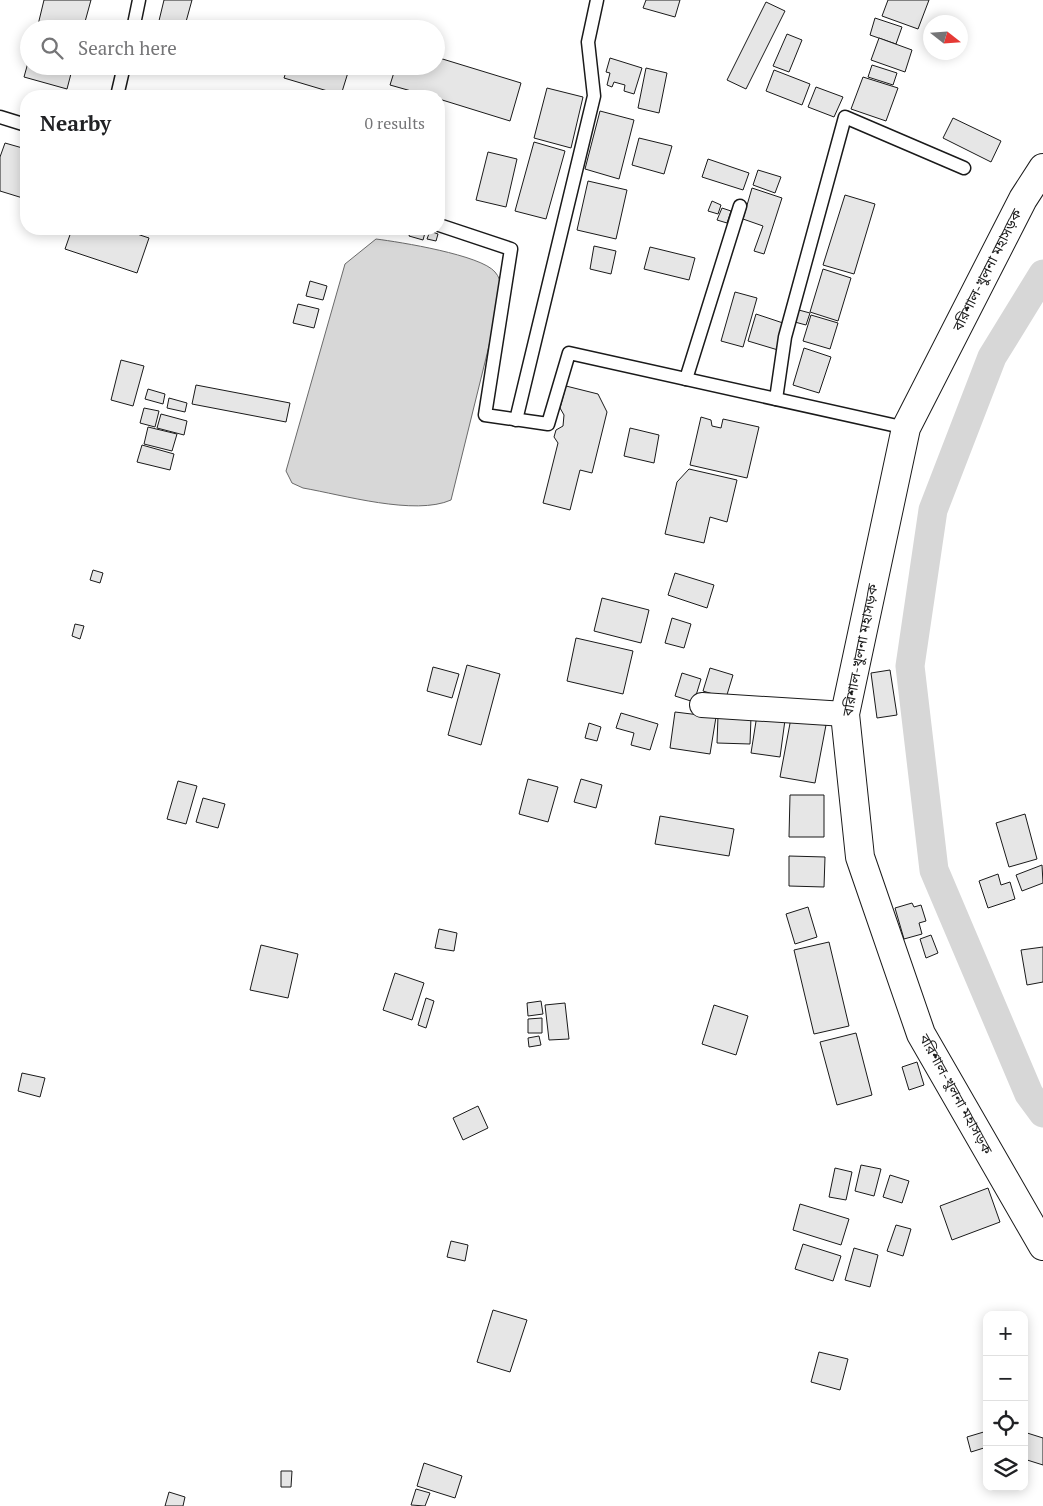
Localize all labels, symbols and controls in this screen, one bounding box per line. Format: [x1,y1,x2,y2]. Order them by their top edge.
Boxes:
north arrow [923,15,968,60]
search box [20,20,445,75]
icon: search [38,34,66,62]
text: Search here [78,35,177,60]
text: Nearby [40,109,111,137]
text: 0 results [365,112,425,134]
street label: বরিশাল-খুলনা মহাসড়ক [947,205,1026,335]
street label: বরিশাল-খুলনা মহাসড়ক [837,581,882,719]
street label: বরিশাল-খুলনা মহাসড়ক [915,1029,998,1158]
map controls [983,1311,1028,1491]
button: + [983,1311,1028,1356]
button: − [983,1356,1028,1401]
button: locate [983,1401,1028,1446]
button: layers [983,1446,1028,1491]

